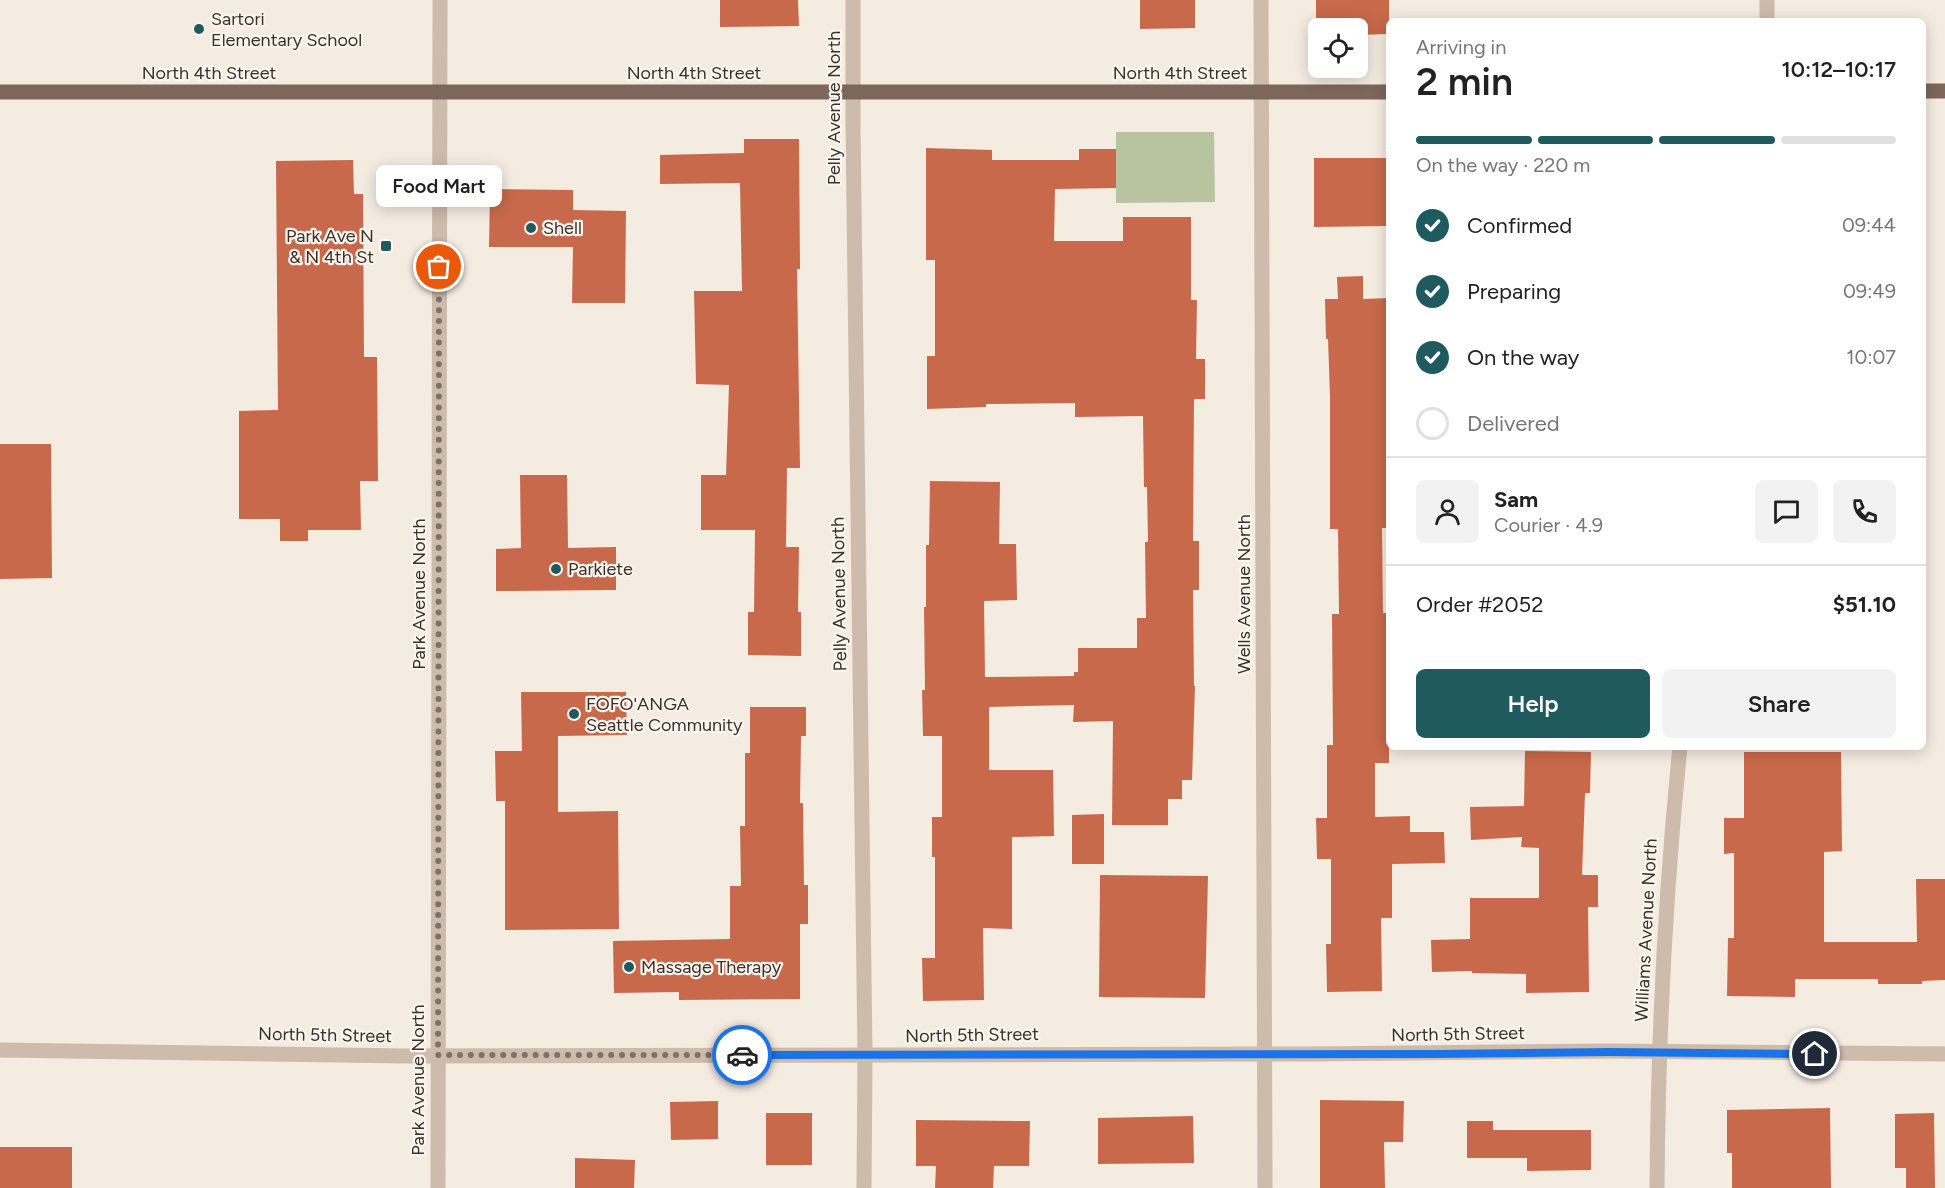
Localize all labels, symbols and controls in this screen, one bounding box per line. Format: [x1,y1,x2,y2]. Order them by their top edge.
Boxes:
place label: Sartori Elementary School [211,8,362,51]
map controls [1308,18,1368,78]
button: locate [1308,18,1368,78]
marker: Sartori Elementary School [192,22,206,36]
street label: Pelly Avenue North [823,31,845,185]
text: Arriving in [1416,35,1506,59]
text: 10:12–10:17 [1782,56,1896,83]
text: 2 min [1416,58,1513,105]
street label: North 4th Street [142,62,277,84]
street label: North 4th Street [627,62,762,84]
street label: North 4th Street [1113,62,1248,84]
text: On the way · 220 m [1416,153,1590,177]
callout: Food Mart [376,165,502,207]
text: Food Mart [392,174,486,198]
icon: check [1416,209,1449,242]
text: Confirmed [1467,212,1572,239]
text: 09:44 [1842,213,1896,237]
place label: Shell [543,217,582,239]
marker: Shell [524,221,538,235]
place label: Park Ave N & N 4th St [286,225,374,268]
marker: Park Ave N & N 4th St [379,239,393,253]
pin [413,241,464,292]
icon: bag [422,250,455,283]
icon: check [1416,275,1449,308]
text: Preparing [1467,278,1561,305]
text: 09:49 [1843,279,1896,303]
icon: check [1416,341,1449,374]
text: On the way [1467,344,1579,371]
text: 10:07 [1846,345,1896,369]
text: Delivered [1467,410,1560,437]
button: person [1416,480,1479,543]
button: chat [1755,480,1818,543]
button: phone [1833,480,1896,543]
text: Sam [1494,486,1538,513]
text: Courier · 4.9 [1494,513,1603,537]
street label: Wells Avenue North [1233,514,1255,674]
street label: Pelly Avenue North [827,517,851,671]
street label: Park Avenue North [408,518,430,670]
place label: Parkiete [568,558,633,580]
marker: Parkiete [549,562,563,576]
text: Order #2052 [1416,591,1543,618]
text: $51.10 [1833,591,1896,618]
button: Help [1416,669,1650,738]
button: Share [1662,669,1896,738]
place label: FOFO'ANGA Seattle Community [586,693,743,736]
marker: FOFO'ANGA Seattle Community [567,707,581,721]
street label: Williams Avenue North [1630,838,1662,1022]
place label: Massage Therapy [641,956,782,978]
marker: Massage Therapy [622,960,636,974]
street label: Park Avenue North [407,1004,429,1156]
street label: North 5th Street [1391,1022,1525,1046]
street label: North 5th Street [258,1023,392,1047]
street label: North 5th Street [905,1023,1039,1047]
courier [712,1025,772,1085]
pin [1789,1028,1840,1079]
icon: home [1798,1037,1831,1070]
icon: car [726,1039,759,1072]

